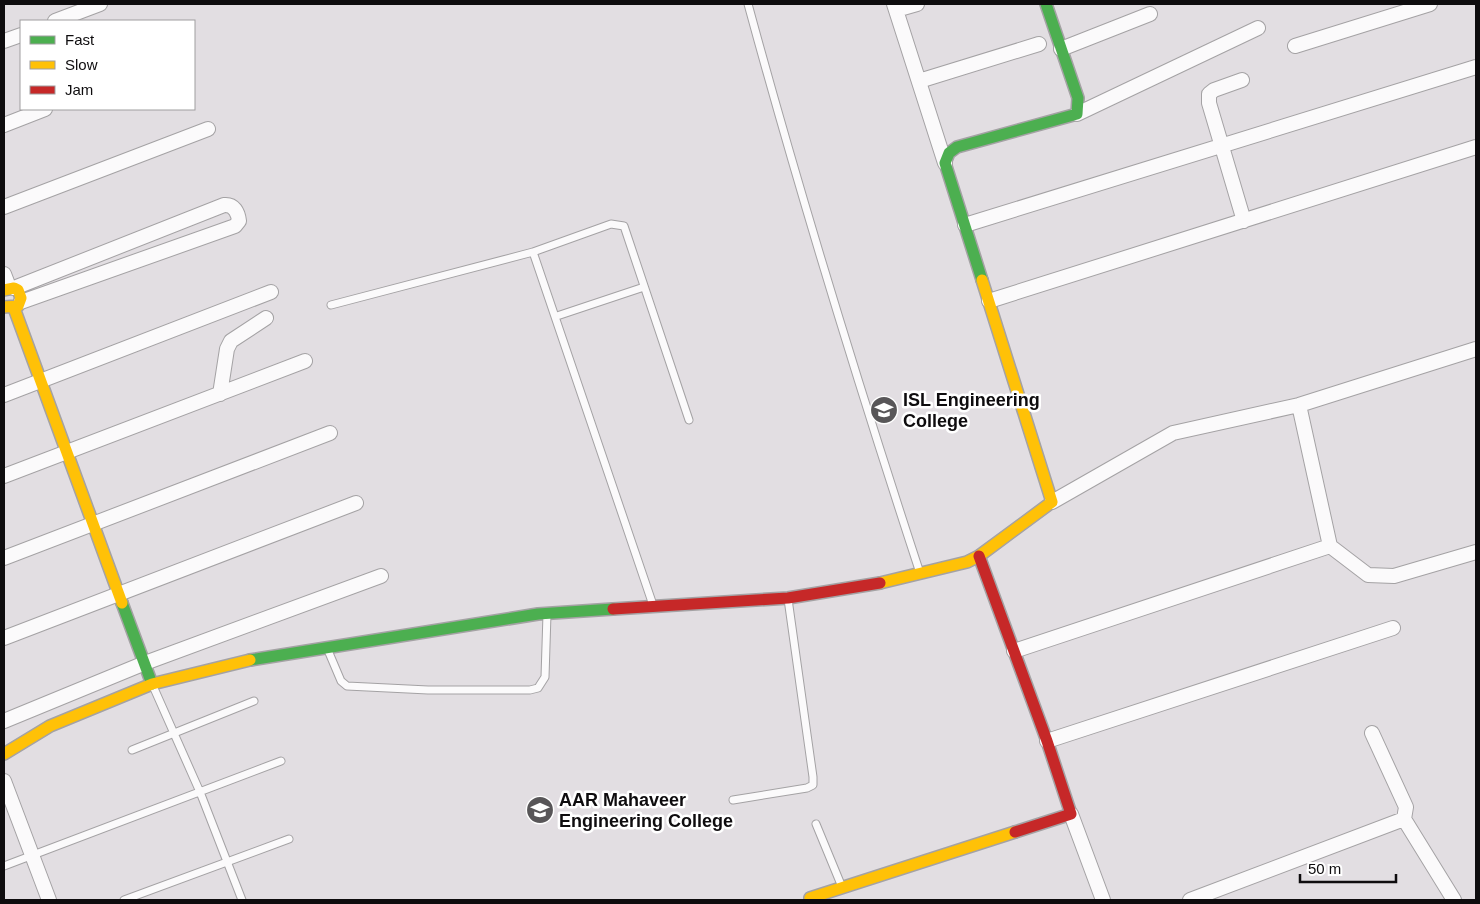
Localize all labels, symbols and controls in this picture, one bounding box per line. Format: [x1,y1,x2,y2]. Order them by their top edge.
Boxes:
legend [20,20,195,110]
text: Fast [65,31,95,48]
text: Slow [65,56,98,73]
text: Jam [65,81,93,98]
place label: ISL Engineering College [903,390,1040,431]
school or university icon: ISL Engineering College [869,395,899,425]
place label: AAR Mahaveer Engineering College [559,790,733,831]
school or university icon: AAR Mahaveer Engineering College [525,795,555,825]
scale bar [1300,852,1396,884]
text: 50 m [1308,860,1341,877]

